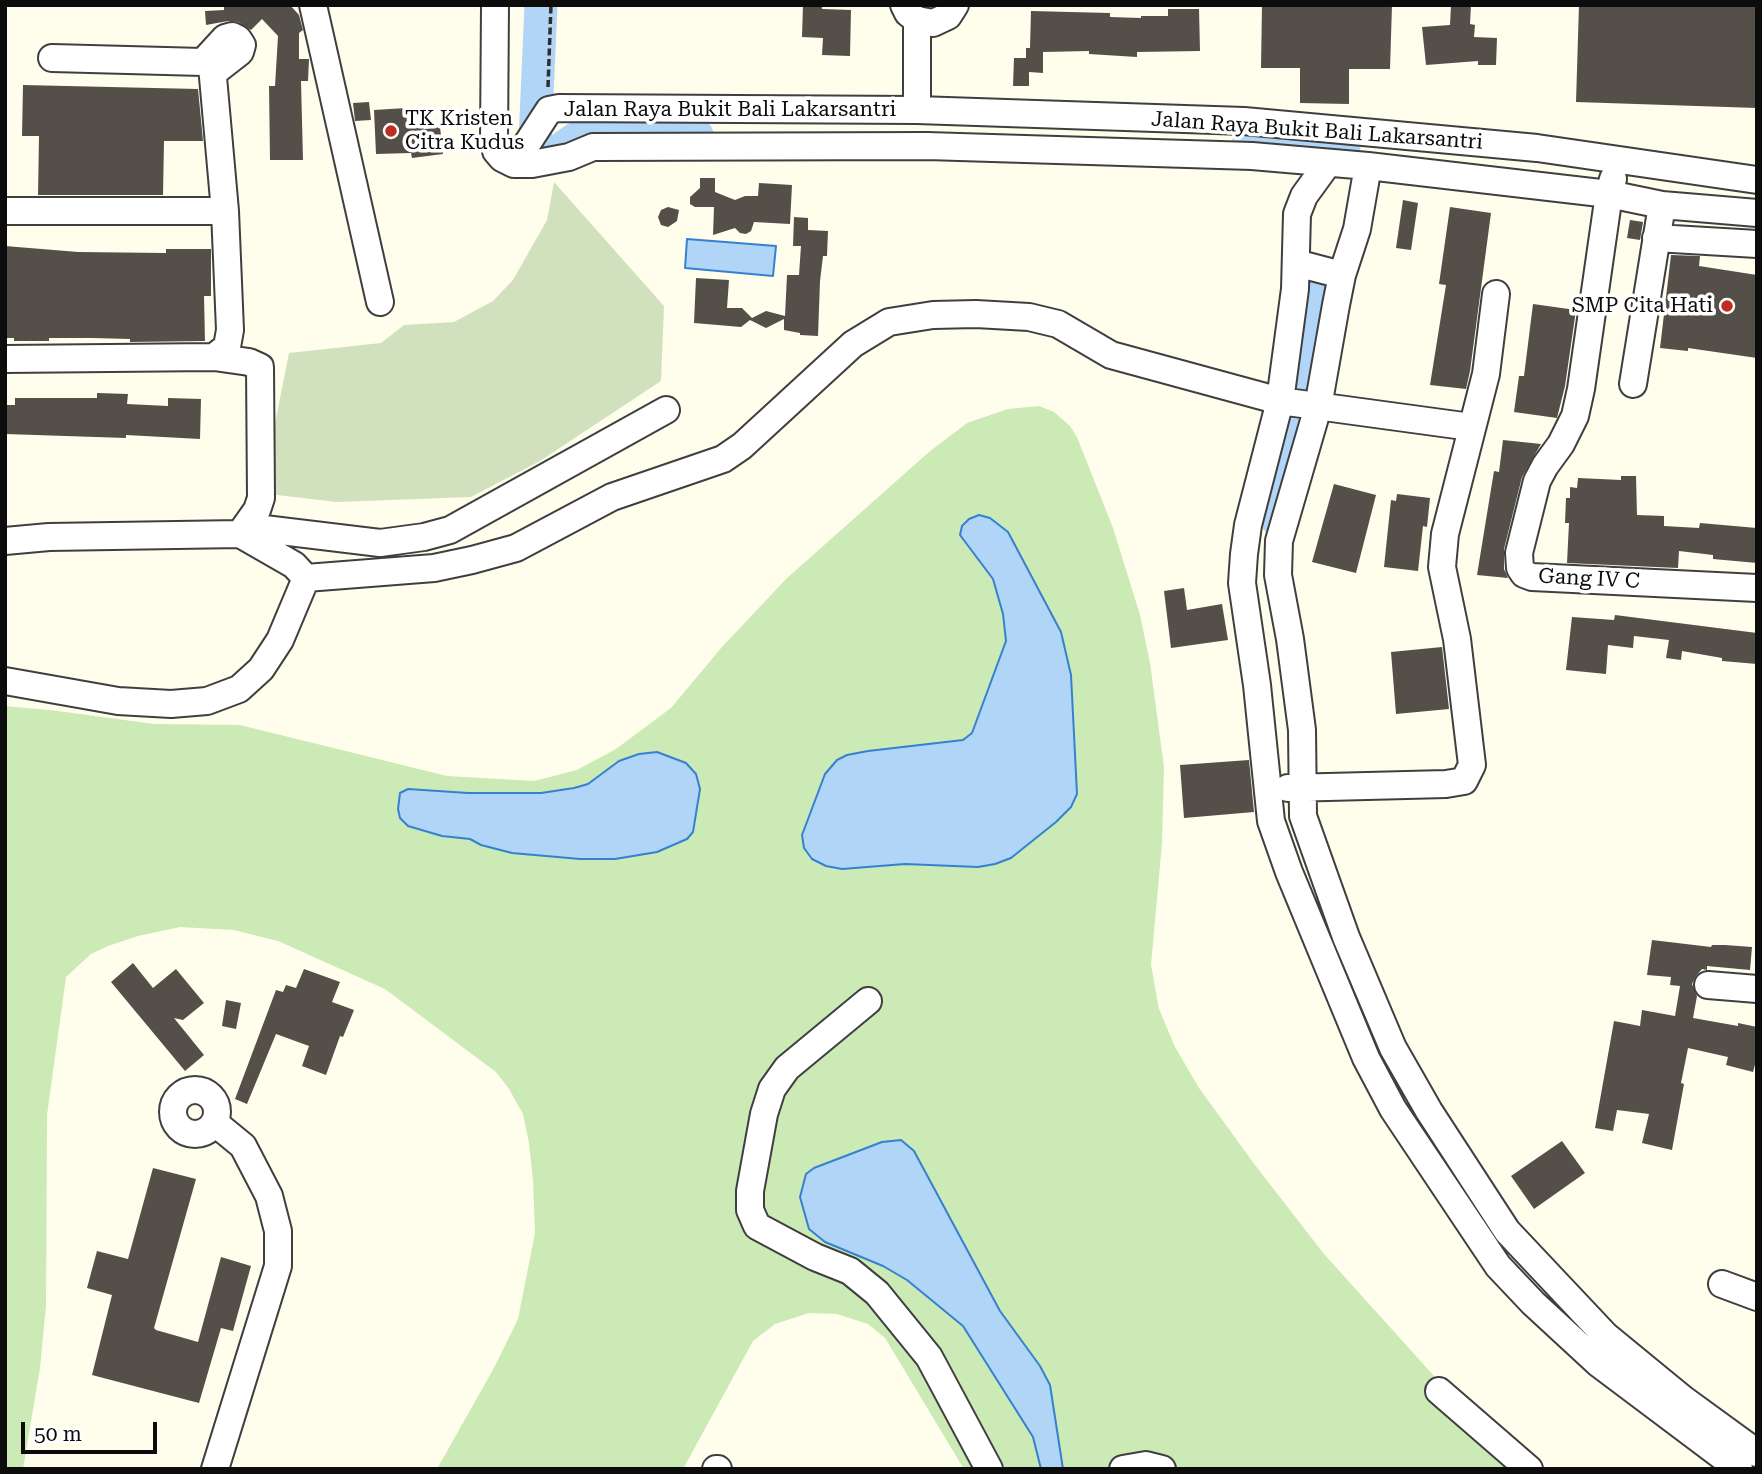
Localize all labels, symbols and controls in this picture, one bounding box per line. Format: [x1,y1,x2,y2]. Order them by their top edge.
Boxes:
street label: Jalan Raya Bukit Bali Lakarsantri [564,97,896,123]
place label: TK Kristen Citra Kudus [405,106,524,156]
street label: Jalan Raya Bukit Bali Lakarsantri [1150,107,1484,155]
marker: TK Kristen Citra Kudus [383,123,399,139]
place label: SMP Cita Hati [1572,293,1713,319]
marker: SMP Cita Hati [1719,298,1735,314]
street label: Gang IV C [1538,564,1640,594]
scale bar [24,1408,161,1452]
text: 50 m [34,1422,82,1446]

